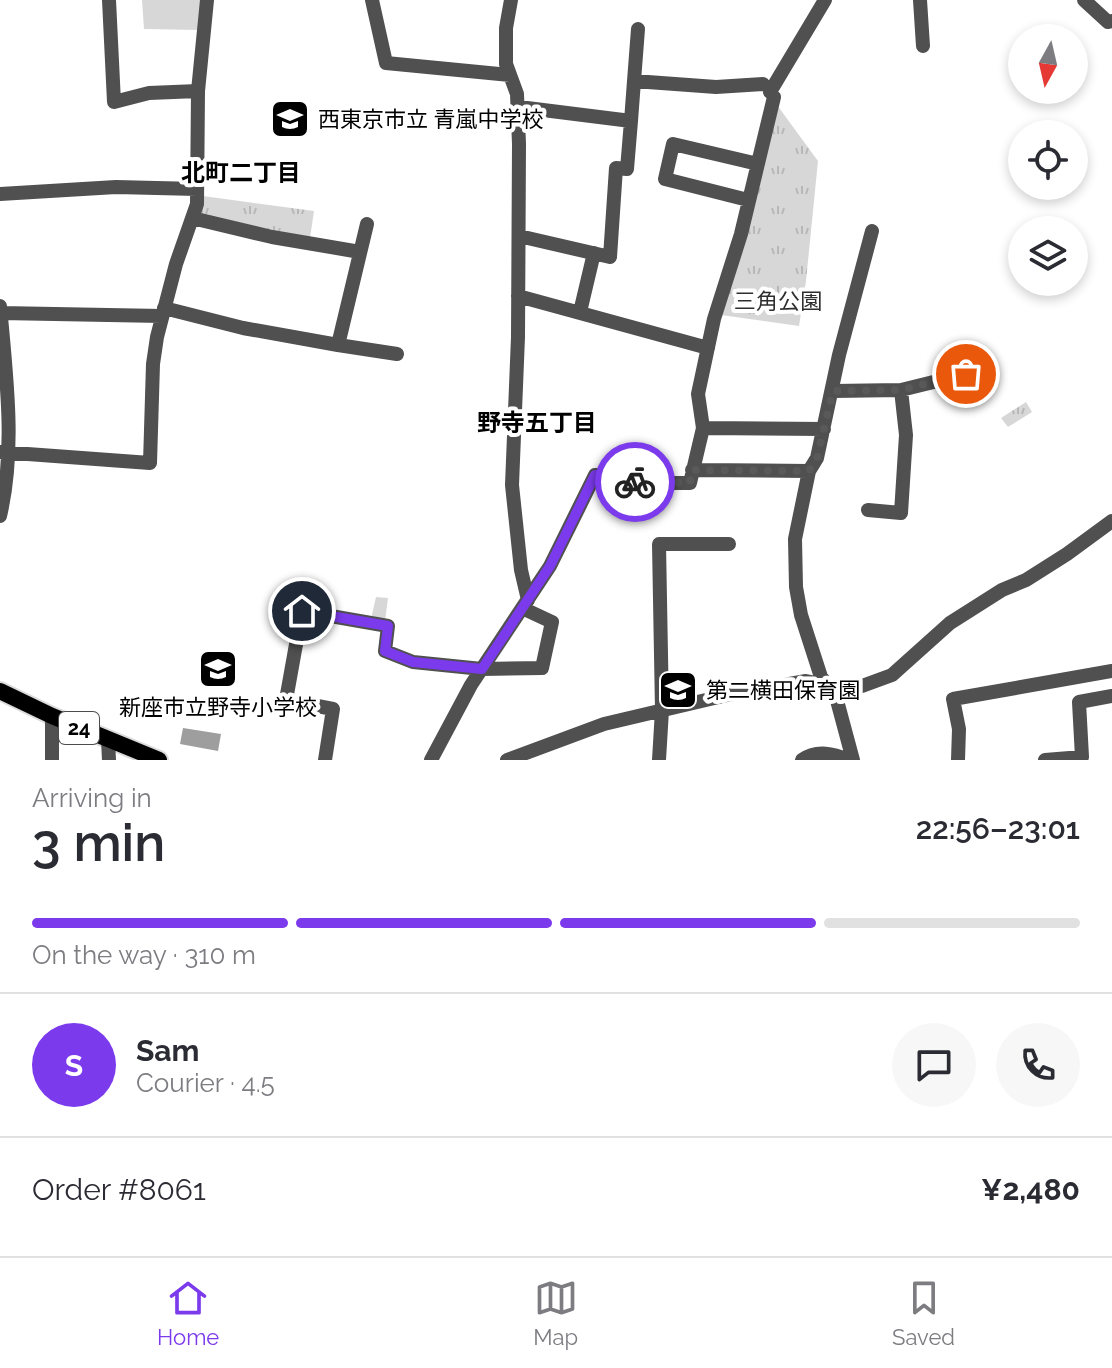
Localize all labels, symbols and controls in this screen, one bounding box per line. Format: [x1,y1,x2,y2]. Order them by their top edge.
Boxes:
north arrow [1008,24,1088,104]
map controls [1008,24,1088,296]
school or university icon: 西東京市立 青嵐中学校 [269,98,311,140]
place label: 西東京市立 青嵐中学校 [318,106,544,132]
button: locate [1008,120,1088,200]
district label: 北町二丁目 [181,158,301,187]
button: layers [1008,216,1088,296]
park label: 三角公園 [734,288,822,314]
pin [932,340,1000,408]
icon: bag [944,352,988,396]
district label: 野寺五丁目 [477,408,597,437]
courier [595,442,675,522]
icon: bike [613,460,657,504]
pin [268,577,336,645]
icon: home [280,589,324,633]
school or university icon: 新座市立野寺小学校 [197,648,239,690]
school or university icon: 第二横田保育園 [657,669,699,711]
place label: 第二横田保育園 [706,677,860,703]
place label: 新座市立野寺小学校 [119,694,317,720]
road number: 24 [59,712,99,744]
text: Arriving in [32,783,152,813]
text: 22:56–23:01 [916,811,1080,846]
text: 3 min [32,812,165,873]
text: On the way · 310 m [32,940,256,970]
button: chat [892,1023,976,1107]
button: phone [996,1023,1080,1107]
text: Sam [136,1033,199,1068]
text: S [65,1048,83,1083]
text: Courier · 4.5 [136,1068,275,1098]
text: Order #8061 [32,1172,206,1207]
text: ¥2,480 [981,1172,1080,1207]
tab: Home [157,1276,219,1350]
tab: Map [533,1276,578,1350]
tab: Saved [892,1276,955,1350]

